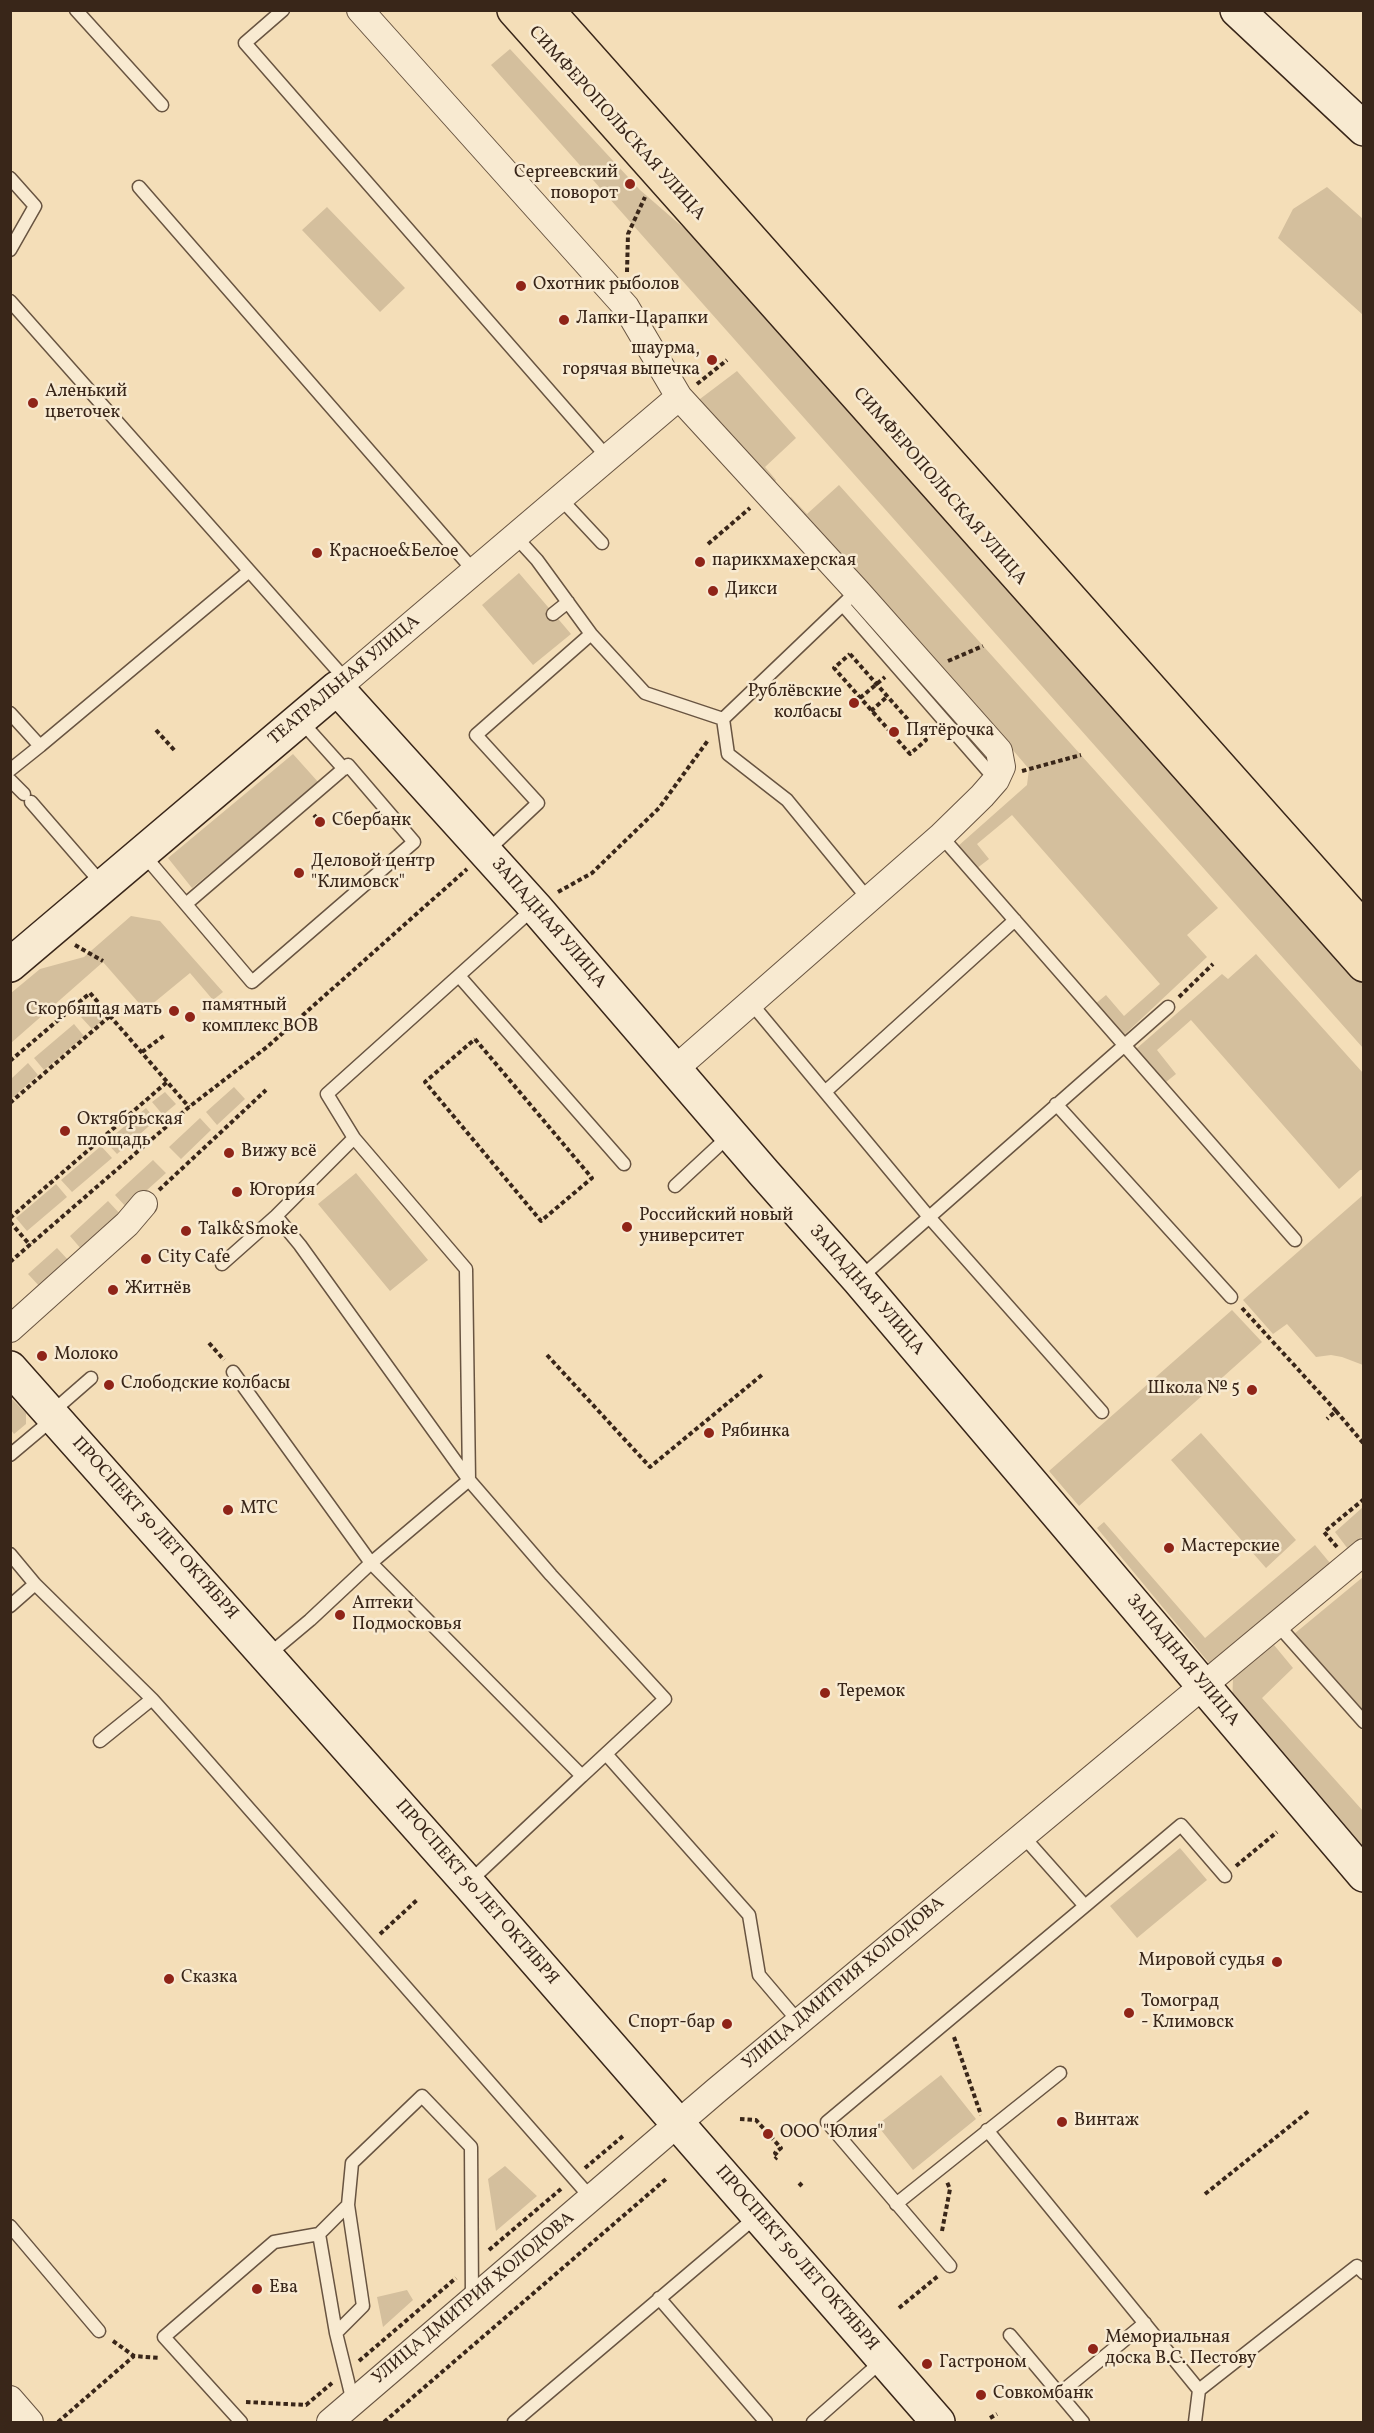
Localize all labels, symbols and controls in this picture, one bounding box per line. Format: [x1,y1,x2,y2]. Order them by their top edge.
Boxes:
street label: СИМФЕРОПОЛЬСКАЯ УЛИЦА [523,22,709,226]
place label: Сергеевский поворот [514,163,618,206]
marker: Сергеевский поворот [623,177,637,191]
place label: Охотник рыболов [533,275,679,297]
marker: Охотник рыболов [514,279,528,293]
place label: Лапки-Царапки [576,309,708,331]
marker: Лапки-Царапки [557,313,571,327]
place label: шаурма, горячая выпечка [563,339,700,382]
marker: шаурма, горячая выпечка [705,353,719,367]
place label: Аленький цветочек [45,382,127,424]
street label: СИМФЕРОПОЛЬСКАЯ УЛИЦА [847,384,1031,590]
marker: Аленький цветочек [26,396,40,410]
place label: Красное&Белое [329,542,459,564]
marker: Красное&Белое [310,546,324,560]
place label: парикхмахерская [712,551,856,573]
marker: парикхмахерская [693,555,707,569]
place label: Дикси [725,580,777,602]
marker: Дикси [706,584,720,598]
street label: ТЕАТРАЛЬНАЯ УЛИЦА [265,611,425,751]
place label: Рублёвские колбасы [748,682,842,724]
marker: Рублёвские колбасы [847,696,861,710]
place label: Пятёрочка [906,721,994,743]
marker: Пятёрочка [887,725,901,739]
place label: Сбербанк [332,811,411,833]
marker: Сбербанк [313,815,327,829]
place label: Деловой центр "Климовск" [311,852,435,894]
street label: ЗАПАДНАЯ УЛИЦА [486,855,610,993]
marker: Деловой центр "Климовск" [292,866,306,880]
place label: памятный комплекс ВОВ [202,996,318,1038]
place label: Скорбящая мать [26,1000,162,1022]
marker: Скорбящая мать [167,1004,181,1018]
marker: памятный комплекс ВОВ [183,1010,197,1024]
place label: Октябрьская площадь [77,1110,183,1152]
marker: Октябрьская площадь [58,1124,72,1138]
place label: Вижу всё [241,1142,316,1164]
marker: Вижу всё [222,1146,236,1160]
place label: Югория [249,1181,315,1203]
marker: Югория [230,1185,244,1199]
place label: Российский новый университет [639,1206,793,1248]
place label: Talk&Smoke [198,1220,298,1242]
marker: Российский новый университет [620,1220,634,1234]
street label: ЗАПАДНАЯ УЛИЦА [804,1222,928,1360]
marker: Talk&Smoke [179,1224,193,1238]
place label: City Cafe [158,1248,230,1270]
marker: City Cafe [139,1252,153,1266]
place label: Житнёв [125,1279,191,1301]
marker: Житнёв [106,1283,120,1297]
place label: Молоко [54,1345,118,1367]
marker: Молоко [35,1349,49,1363]
place label: Слободские колбасы [121,1374,290,1396]
marker: Слободские колбасы [102,1378,116,1392]
place label: Школа № 5 [1147,1379,1240,1401]
marker: Школа № 5 [1245,1383,1259,1397]
place label: Рябинка [721,1422,790,1444]
marker: Рябинка [702,1426,716,1440]
street label: ПРОСПЕКТ 50 ЛЕТ ОКТЯБРЯ [66,1433,242,1625]
place label: МТС [240,1499,278,1521]
marker: МТС [221,1503,235,1517]
place label: Мастерские [1181,1537,1280,1559]
marker: Мастерские [1162,1541,1176,1555]
street label: ЗАПАДНАЯ УЛИЦА [1121,1591,1243,1731]
place label: Аптеки Подмосковья [352,1594,462,1636]
marker: Аптеки Подмосковья [333,1608,347,1622]
place label: Теремок [837,1682,905,1704]
marker: Теремок [818,1686,832,1700]
street label: ПРОСПЕКТ 50 ЛЕТ ОКТЯБРЯ [390,1796,562,1990]
street label: УЛИЦА ДМИТРИЯ ХОЛОДОВА [739,1893,949,2075]
place label: Мировой судья [1138,1951,1265,1973]
marker: Мировой судья [1270,1955,1284,1969]
place label: Сказка [181,1968,238,1990]
marker: Сказка [162,1972,176,1986]
place label: Томоград - Климовск [1141,1992,1234,2034]
marker: Томоград - Климовск [1122,2006,1136,2020]
place label: Спорт-бар [628,2013,715,2035]
marker: Спорт-бар [720,2017,734,2031]
place label: Винтаж [1074,2111,1139,2133]
marker: Винтаж [1055,2115,1069,2129]
place label: ООО "Юлия" [780,2123,883,2145]
marker: ООО "Юлия" [761,2127,775,2141]
street label: ПРОСПЕКТ 50 ЛЕТ ОКТЯБРЯ [710,2162,882,2356]
street label: УЛИЦА ДМИТРИЯ ХОЛОДОВА [369,2208,579,2390]
place label: Ева [269,2278,298,2300]
marker: Ева [250,2282,264,2296]
place label: Мемориальная доска В.С. Пестову [1105,2328,1256,2370]
marker: Мемориальная доска В.С. Пестову [1086,2342,1100,2356]
place label: Гастроном [939,2353,1027,2375]
marker: Гастроном [920,2357,934,2371]
place label: Совкомбанк [993,2384,1093,2406]
marker: Совкомбанк [974,2388,988,2402]

